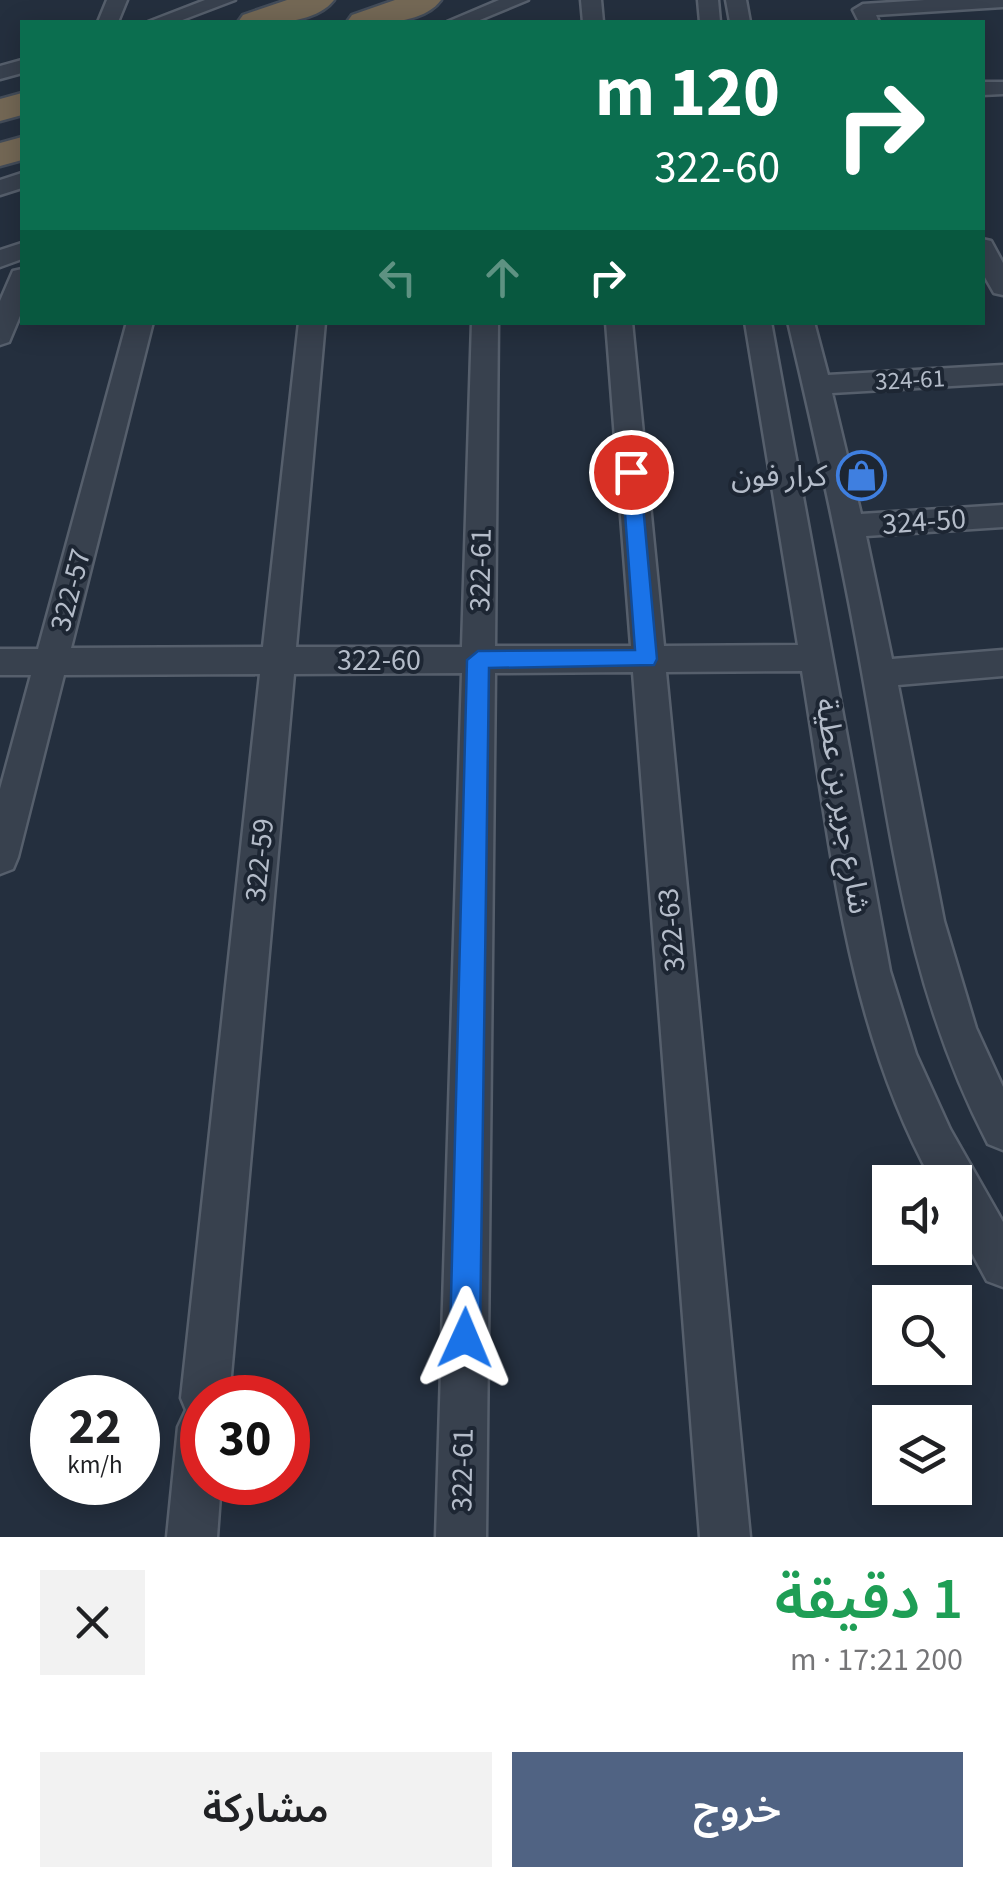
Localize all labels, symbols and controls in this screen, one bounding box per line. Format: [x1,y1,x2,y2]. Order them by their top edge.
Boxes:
text: 120 m [595,43,780,143]
icon: right [815,60,945,190]
text: 322-60 [654,136,780,200]
icon: left [370,250,425,305]
icon: ahead [475,250,530,305]
icon: right [580,250,635,305]
street label: 324-61 [874,360,946,400]
pin [589,430,674,515]
icon: arrive [604,445,659,500]
shop icon: كرار فون [836,450,888,502]
place label: كرار فون [731,455,828,498]
street label: 324-50 [881,497,967,546]
street label: 322-61 [458,528,503,612]
street label: 322-57 [39,544,102,636]
street label: 322-60 [337,639,421,682]
street label: شارع جرير بن عطية [804,695,881,917]
street label: 322-59 [234,816,285,904]
street label: 322-63 [646,886,697,974]
map controls [872,1165,972,1505]
button: sound [872,1165,972,1265]
button: search [872,1285,972,1385]
position arrow [413,1286,517,1390]
speed limit sign: 30 [180,1375,310,1505]
text: 22 [69,1392,121,1463]
button: layers [872,1405,972,1505]
street label: 322-61 [440,1428,485,1512]
text: km/h [67,1447,123,1483]
text: 1 دقيقة [775,1557,963,1642]
button: close [40,1570,145,1675]
text: 200 m · 17:21 [790,1637,963,1683]
button: مشاركة [40,1752,492,1867]
button: خروج [512,1752,963,1867]

